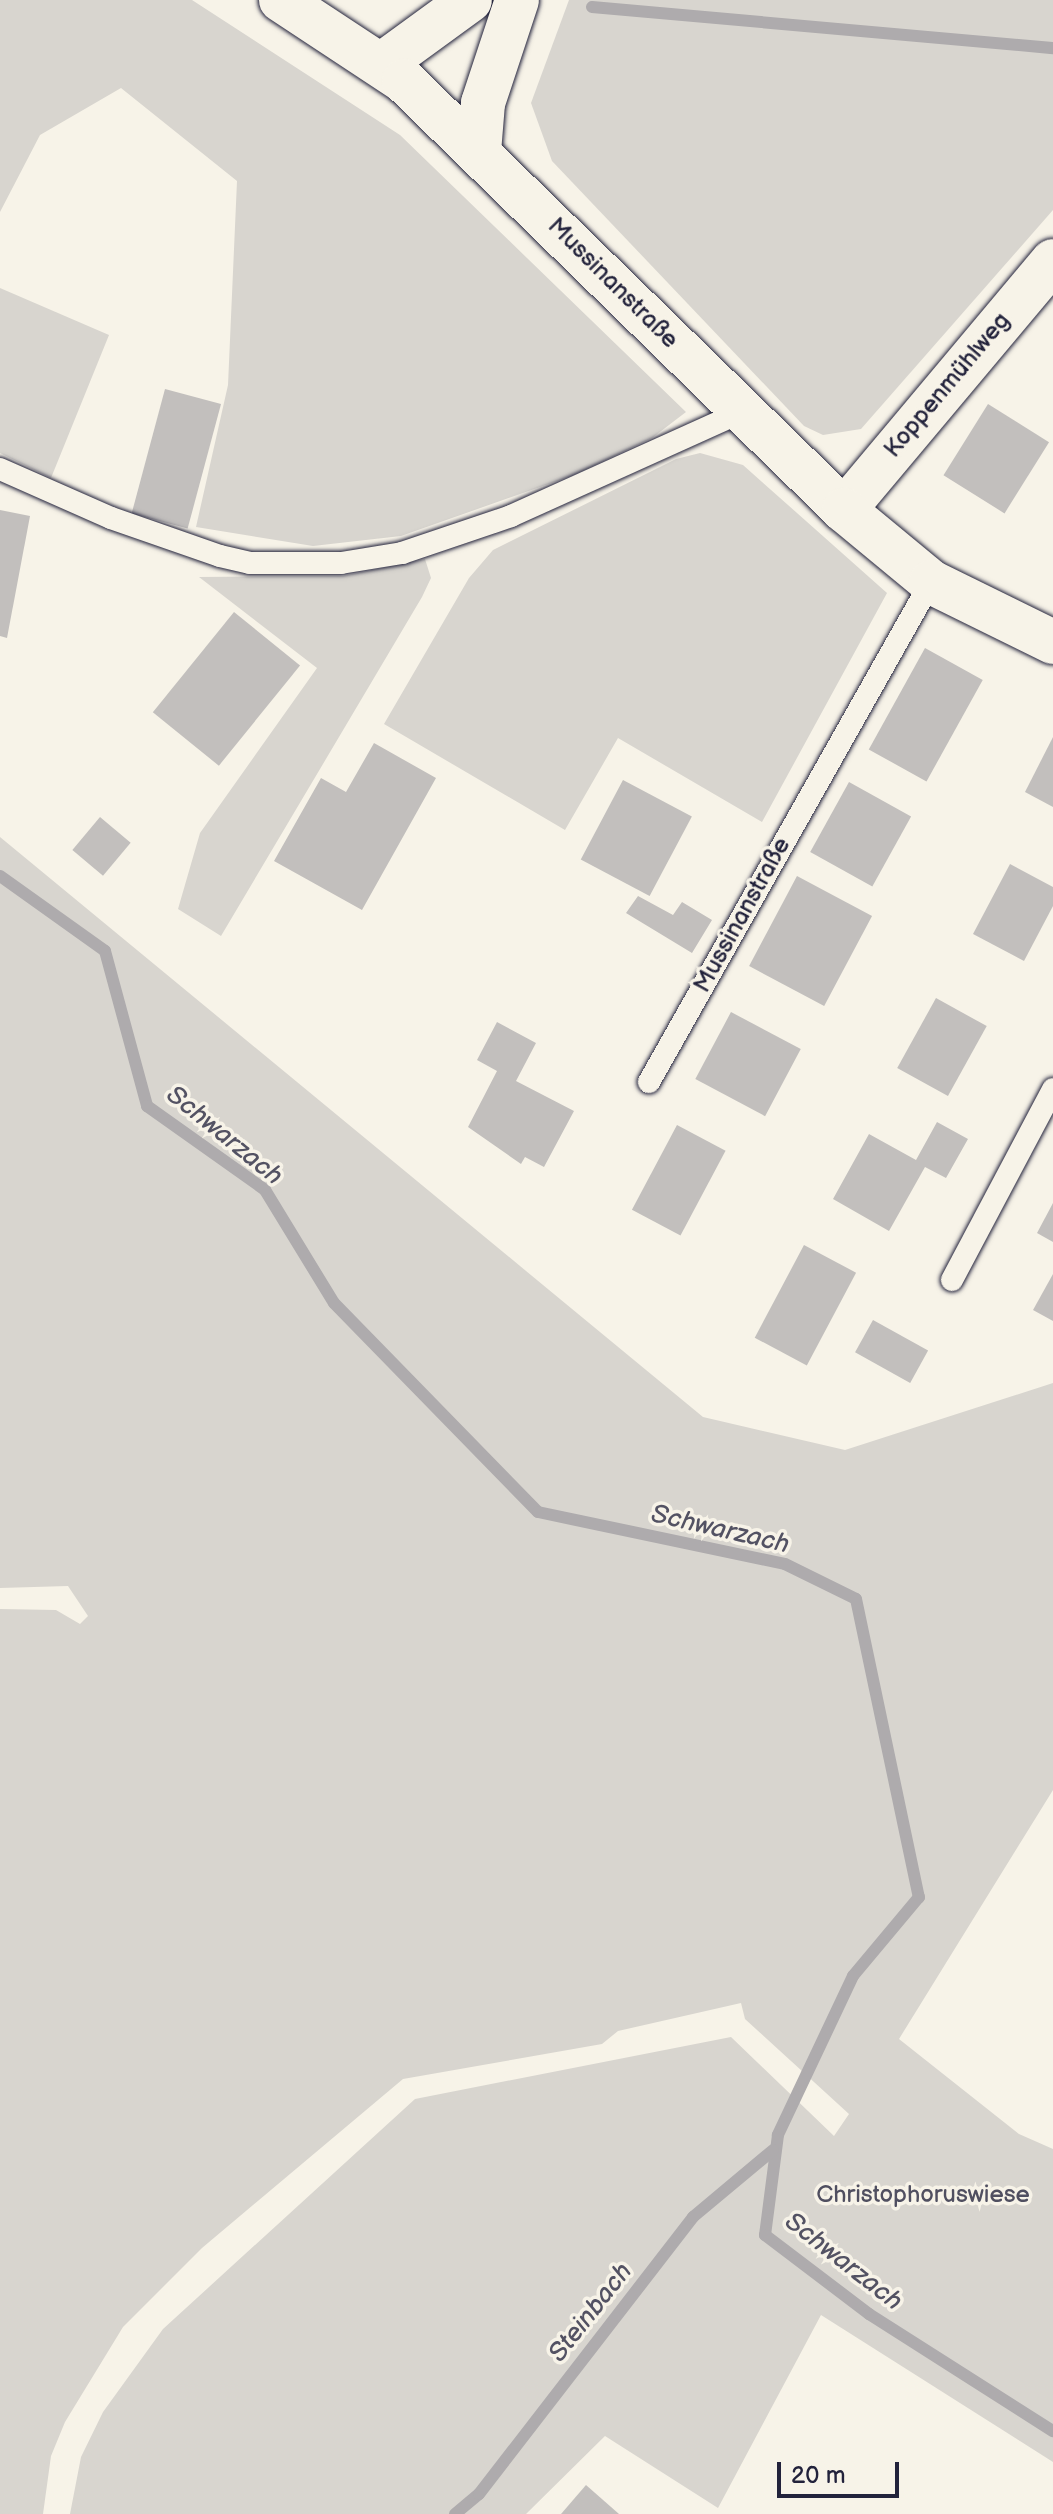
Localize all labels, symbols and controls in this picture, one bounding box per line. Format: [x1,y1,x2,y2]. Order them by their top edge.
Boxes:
street label: Mussinanstraße [542,212,684,354]
street label: Koppenmühlweg [878,307,1016,463]
street label: Mussinanstraße [688,832,796,998]
water label: Schwarzach [159,1080,289,1192]
water label: Schwarzach [648,1499,792,1561]
park label: Christophoruswiese [816,2181,1030,2209]
water label: Schwarzach [778,2206,908,2318]
water label: Steinbach [543,2257,639,2369]
scale bar [781,2446,903,2496]
text: 20 m [791,2461,846,2490]

